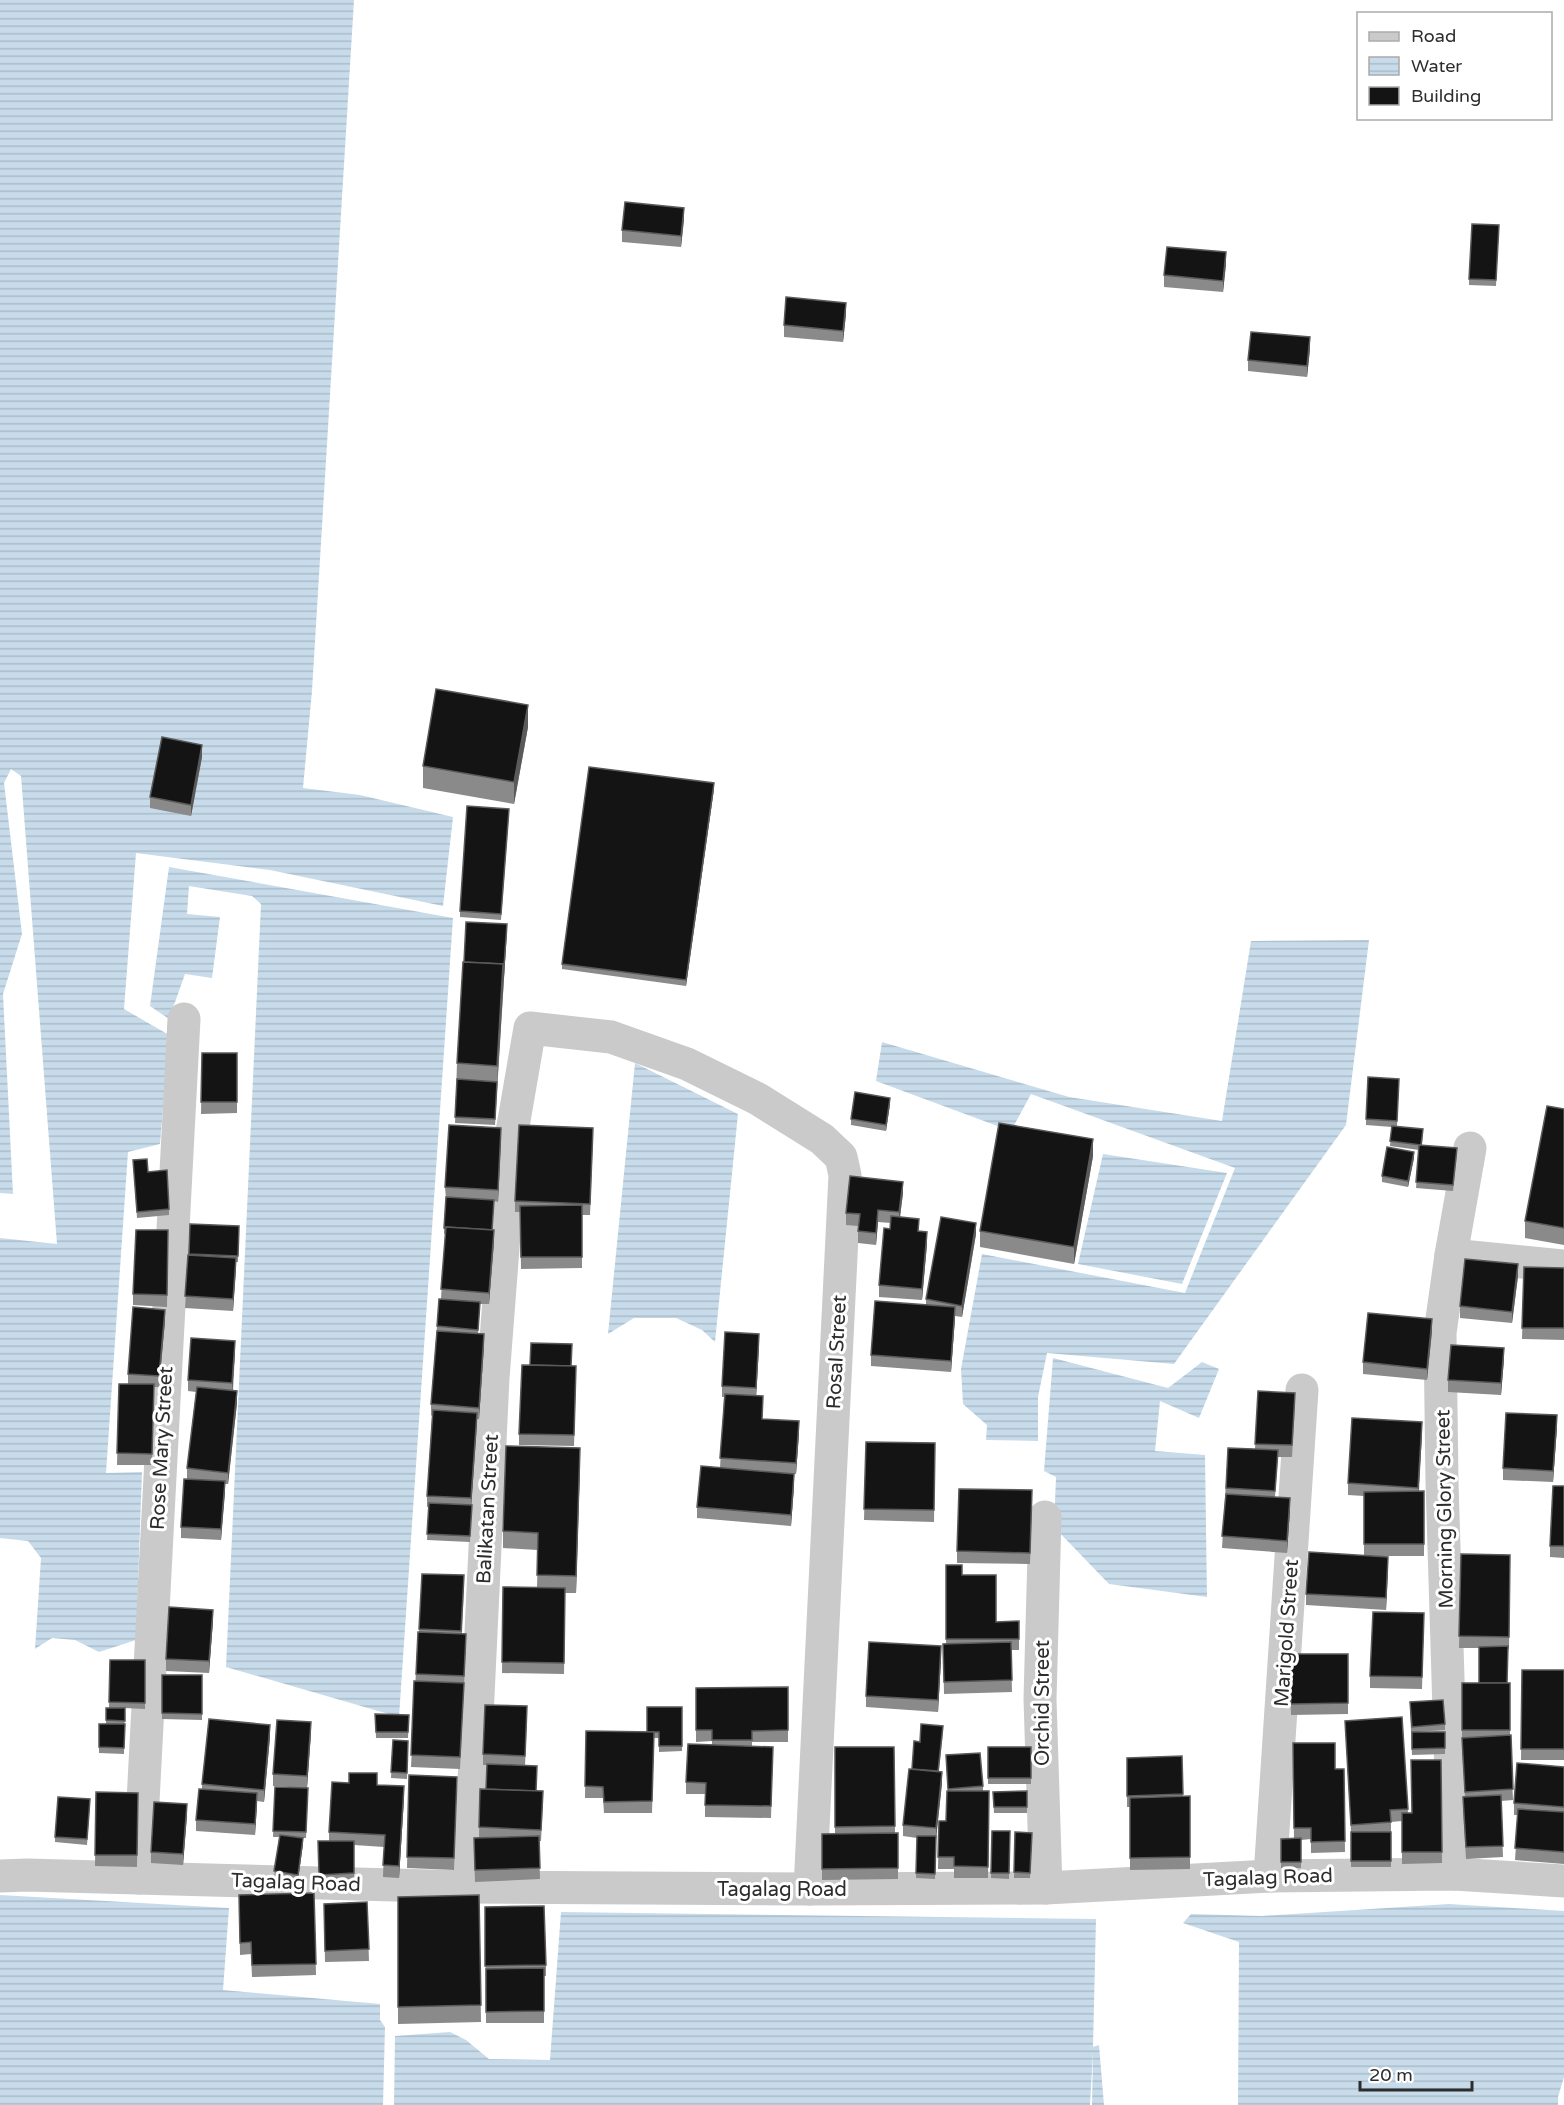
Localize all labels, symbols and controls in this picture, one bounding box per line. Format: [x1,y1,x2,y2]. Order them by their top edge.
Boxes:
legend [1357,12,1552,120]
text: Road [1411,25,1456,47]
text: Water [1411,55,1462,77]
text: Building [1411,85,1481,107]
street label: Rosal Street [822,1294,852,1410]
street label: Rose Mary Street [146,1365,178,1530]
street label: Morning Glory Street [1431,1409,1459,1609]
street label: Balikatan Street [472,1433,504,1585]
street label: Marigold Street [1270,1558,1304,1708]
street label: Orchid Street [1031,1640,1055,1766]
street label: Tagalag Road [1203,1864,1333,1892]
street label: Tagalag Road [231,1869,361,1897]
street label: Tagalag Road [717,1878,847,1902]
scale bar [1360,2054,1472,2092]
text: 20 m [1369,2064,1413,2086]

